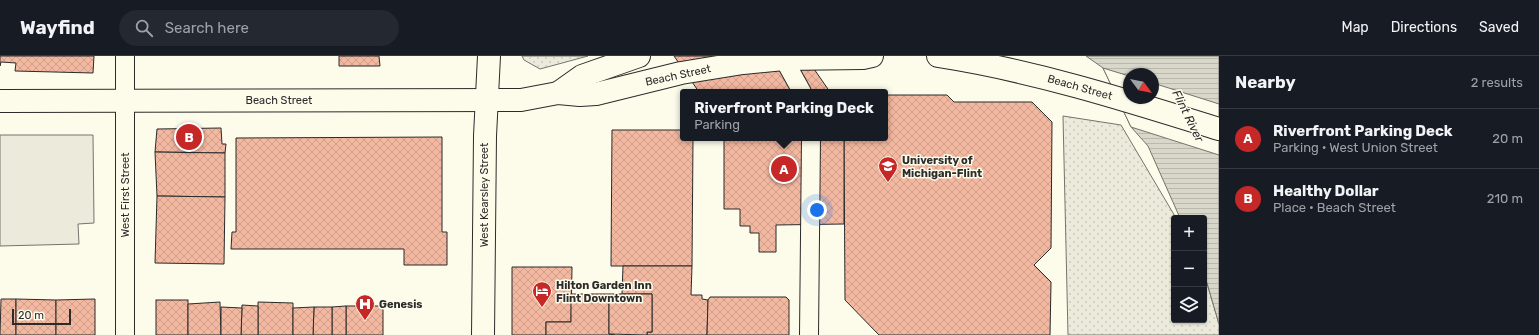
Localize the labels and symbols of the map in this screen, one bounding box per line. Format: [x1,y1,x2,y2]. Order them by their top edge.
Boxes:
street label: Beach Street [644,62,713,89]
north arrow [1123,68,1159,104]
street label: Beach Street [1046,72,1114,103]
water label: Flint River [1169,88,1207,145]
street label: Beach Street [246,94,313,107]
pin: B [176,122,202,152]
street label: West Kearsley Street [478,142,491,247]
street label: West First Street [119,152,132,238]
pin: A [771,154,797,184]
place label: University of Michigan-Flint [902,154,982,180]
school or university icon: University of Michigan-Flint [877,155,899,183]
your location [807,200,827,220]
place label: Hilton Garden Inn Flint Downtown [556,279,652,305]
hotel icon: Hilton Garden Inn Flint Downtown [531,280,553,308]
hospital icon: Genesis [354,293,376,321]
place label: Genesis [379,298,422,311]
scale bar [12,307,71,326]

